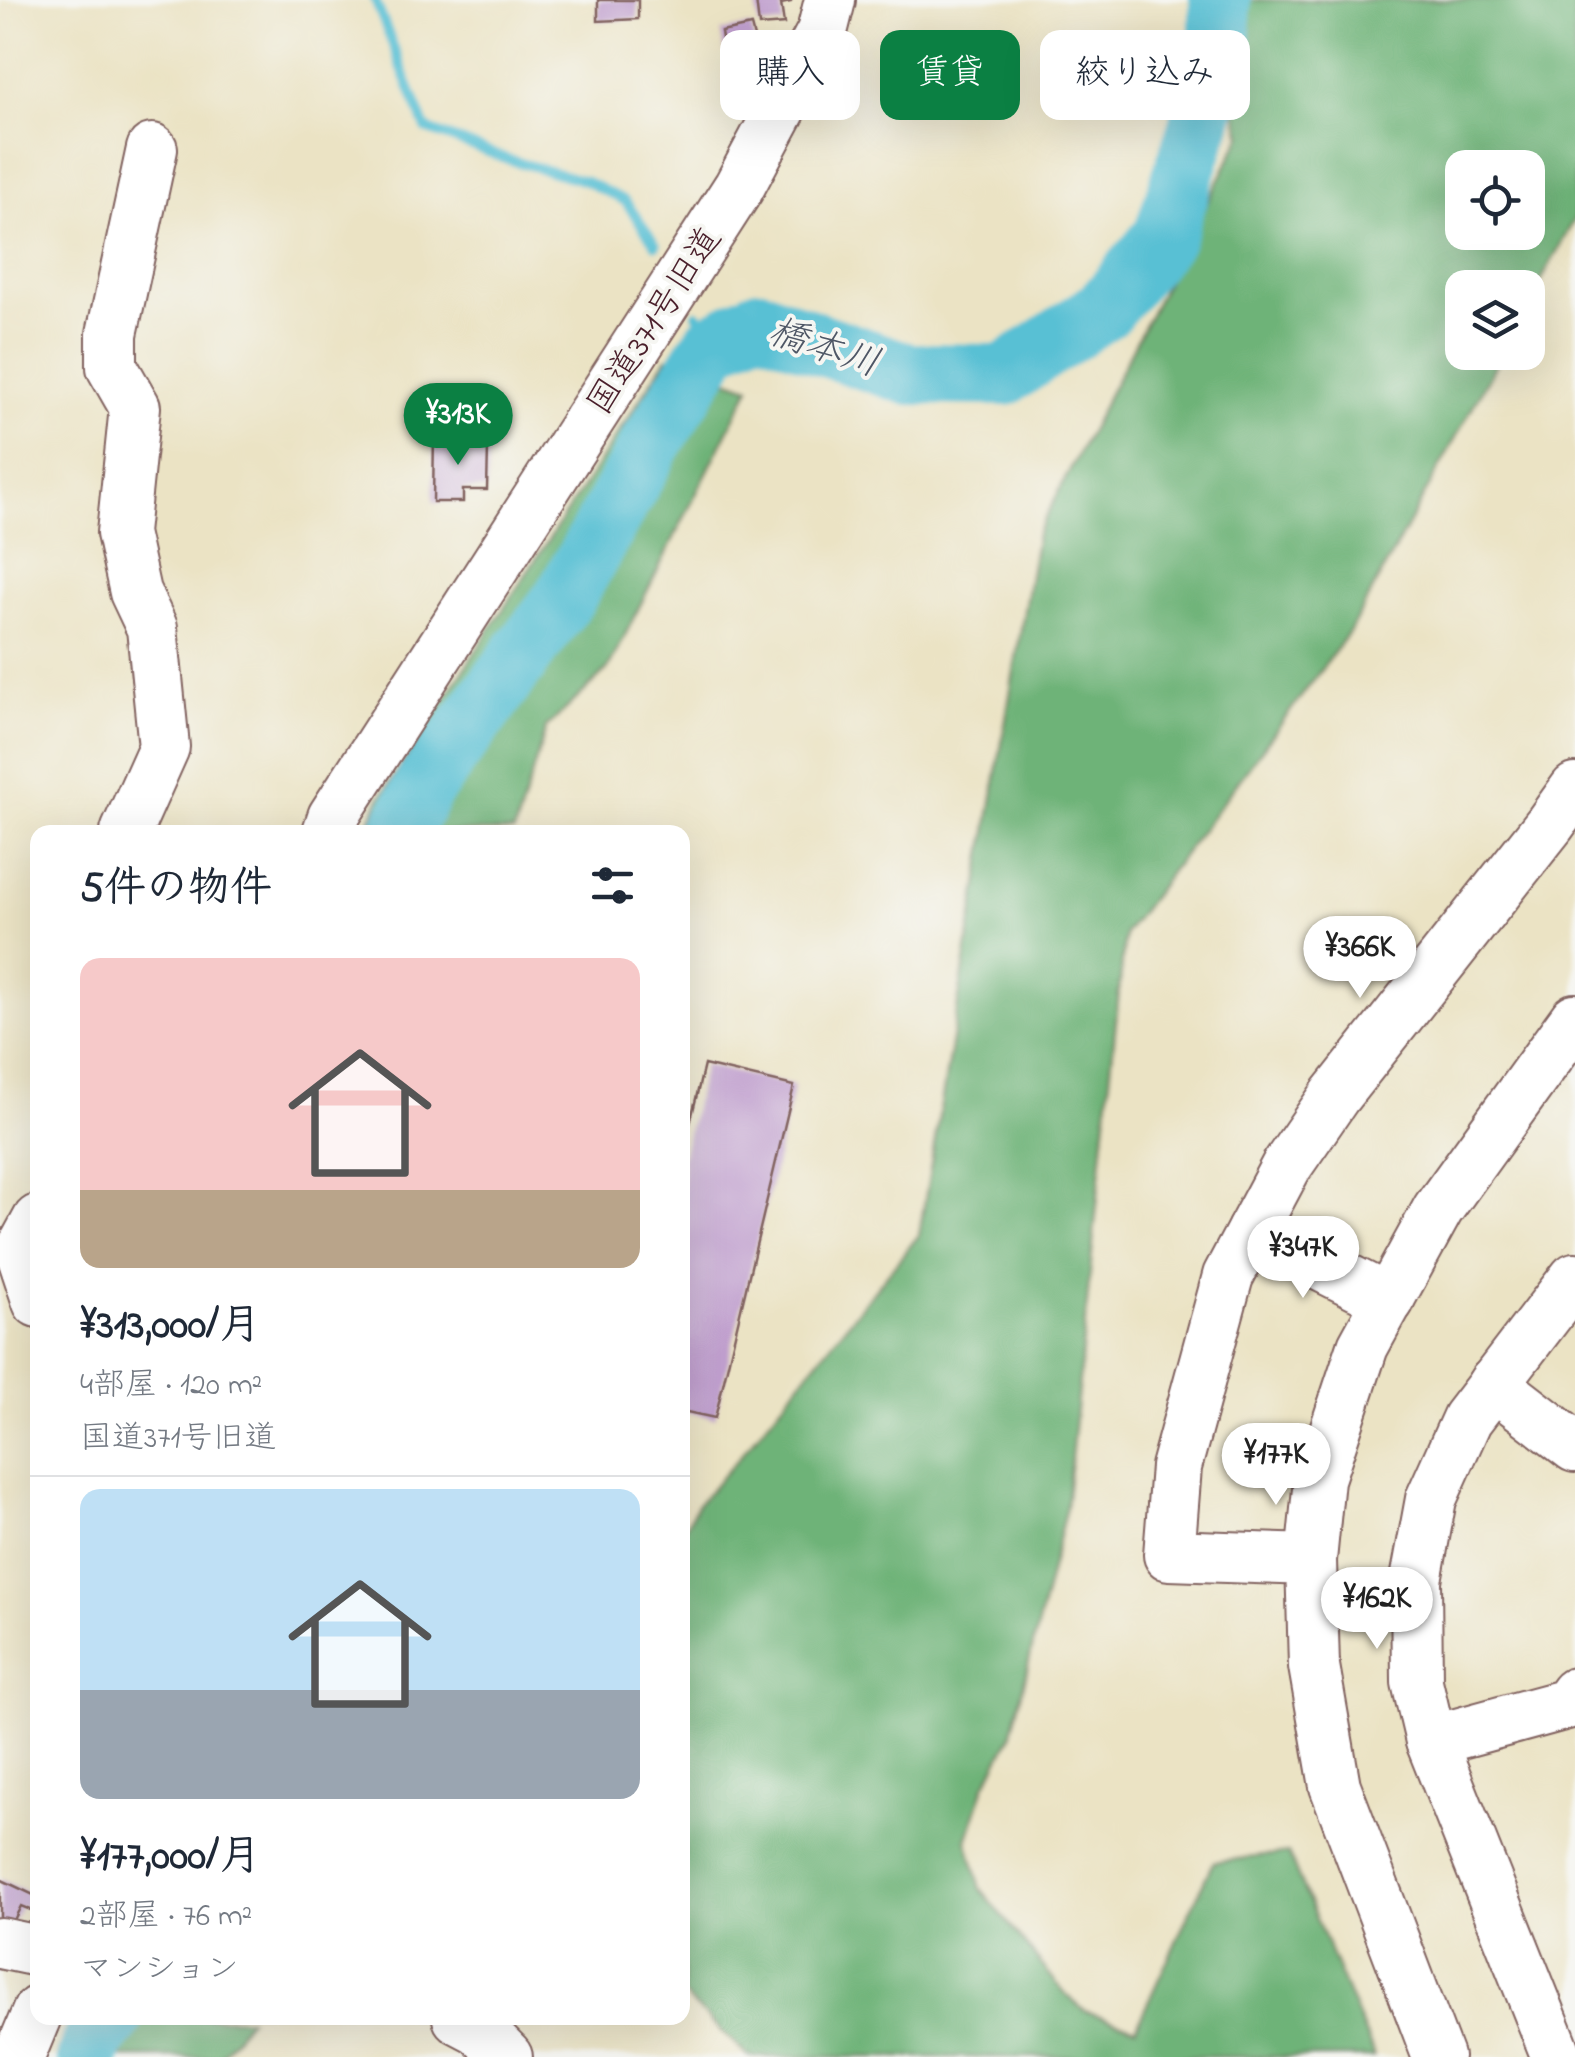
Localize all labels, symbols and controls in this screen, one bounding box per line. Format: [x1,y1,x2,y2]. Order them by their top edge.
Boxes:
chip: 購入 [720,30,860,120]
chip: 賃貸 [880,30,1020,120]
chip: 絞り込み [1040,30,1250,120]
map controls [1445,150,1545,370]
button: locate [1445,150,1545,250]
street label: 国道371号旧道 [576,218,736,426]
button: layers [1445,270,1545,370]
water label: 橋本川 [761,306,887,394]
pin: ¥313K [388,383,528,468]
text: ¥313K [426,392,490,439]
icon: filters [585,858,640,913]
text: 5件の物件 [80,859,272,920]
pin: ¥366K [1290,916,1430,1001]
text: ¥366K [1325,925,1395,972]
icon: home [270,1023,450,1203]
pin: ¥347K [1233,1216,1373,1301]
text: ¥347K [1269,1225,1337,1272]
text: ¥313,000/月 [80,1296,261,1357]
text: 4部屋 · 120 m² [80,1363,262,1410]
text: 国道371号旧道 [80,1416,277,1463]
pin: ¥177K [1206,1423,1346,1508]
text: ¥177K [1244,1432,1308,1479]
icon: home [270,1554,450,1734]
pin: ¥162K [1307,1567,1447,1652]
text: ¥162K [1343,1576,1411,1623]
text: ¥177,000/月 [80,1827,261,1888]
text: 2部屋 · 76 m² [80,1894,252,1941]
text: マンション [80,1947,239,1994]

